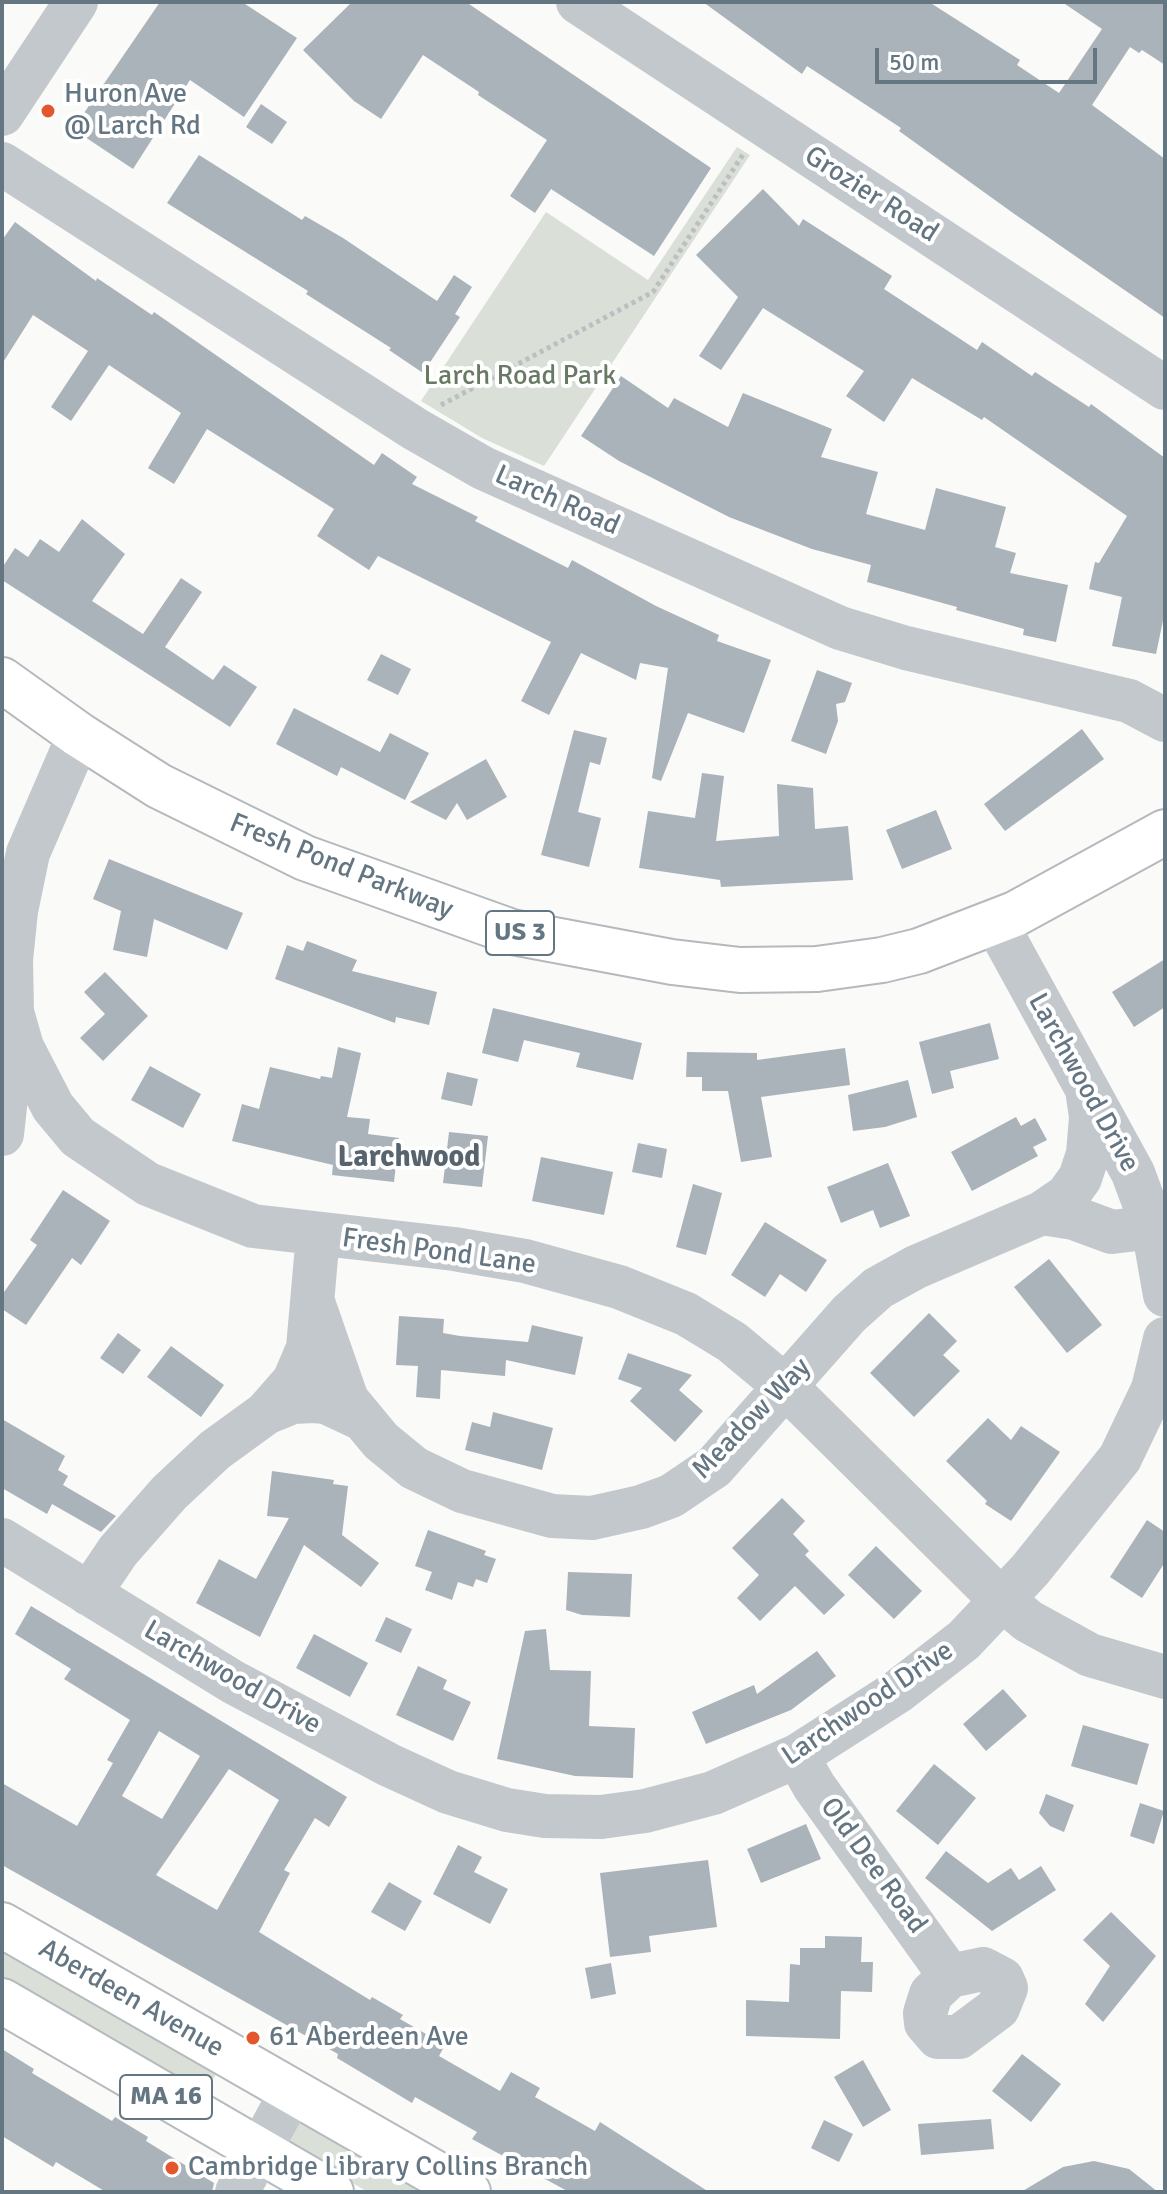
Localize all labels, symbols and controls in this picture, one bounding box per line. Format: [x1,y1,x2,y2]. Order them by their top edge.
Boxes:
scale bar [879,32,1101,82]
text: 50 m [889,47,939,77]
place label: Huron Ave @ Larch Rd [64,78,201,144]
marker: Huron Ave @ Larch Rd [39,102,57,120]
street label: Grozier Road [798,139,944,251]
park label: Larch Road Park [424,360,616,394]
street label: Larch Road [489,459,625,543]
street label: Fresh Pond Parkway [224,807,458,927]
road number: US 3 [486,911,554,955]
street label: Larchwood Drive [1020,988,1146,1178]
district label: Larchwood [338,1140,480,1176]
street label: Fresh Pond Lane [340,1222,538,1282]
street label: Meadow Way [686,1351,818,1487]
street label: Larchwood Drive [137,1614,327,1742]
street label: Larchwood Drive [776,1634,960,1774]
street label: Old Dee Road [812,1792,934,1940]
street label: Aberdeen Avenue [33,1932,229,2066]
place label: 61 Aberdeen Ave [269,2021,469,2055]
marker: 61 Aberdeen Ave [244,2029,262,2047]
road number: MA 16 [120,2075,212,2119]
place label: Cambridge Library Collins Branch [188,2151,588,2185]
marker: Cambridge Library Collins Branch [163,2159,181,2177]

